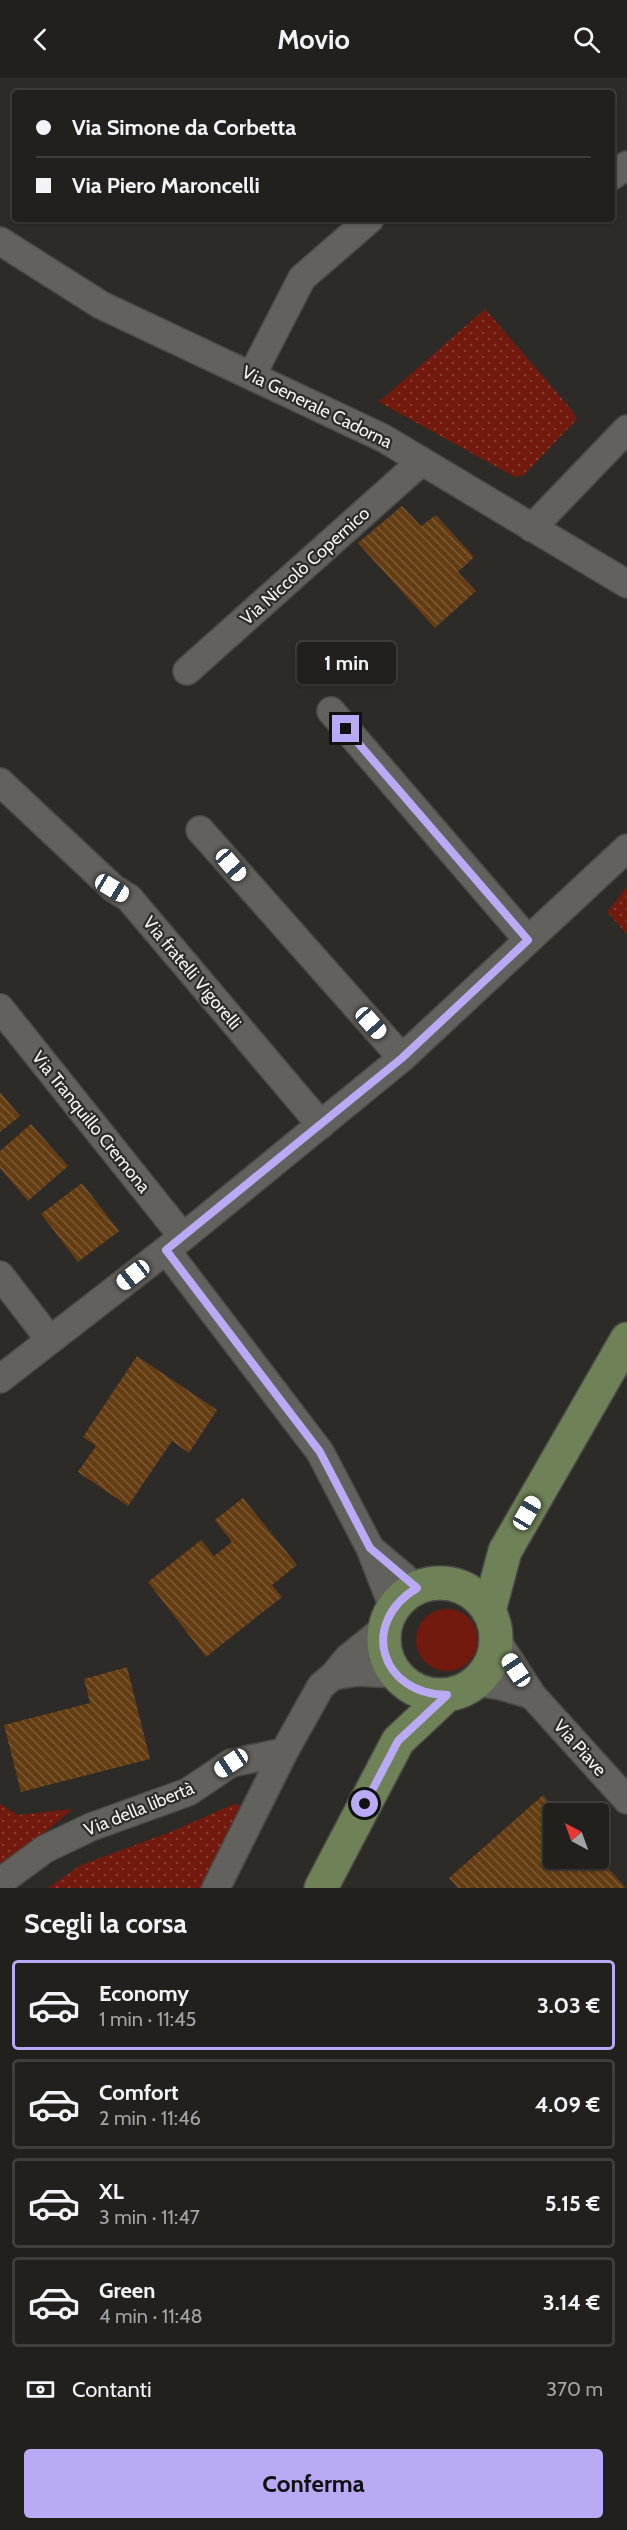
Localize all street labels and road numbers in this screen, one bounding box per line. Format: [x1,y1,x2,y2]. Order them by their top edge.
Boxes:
street label: Via Generale Cadorna [238,361,396,453]
street label: Via Niccolò Copernico [236,502,374,630]
street label: Via fratelli Vigorelli [138,912,246,1034]
street label: Via Tranquillo Cremona [27,1047,155,1198]
street label: Via Piave [549,1715,611,1781]
street label: Via della libertà [81,1777,197,1841]

